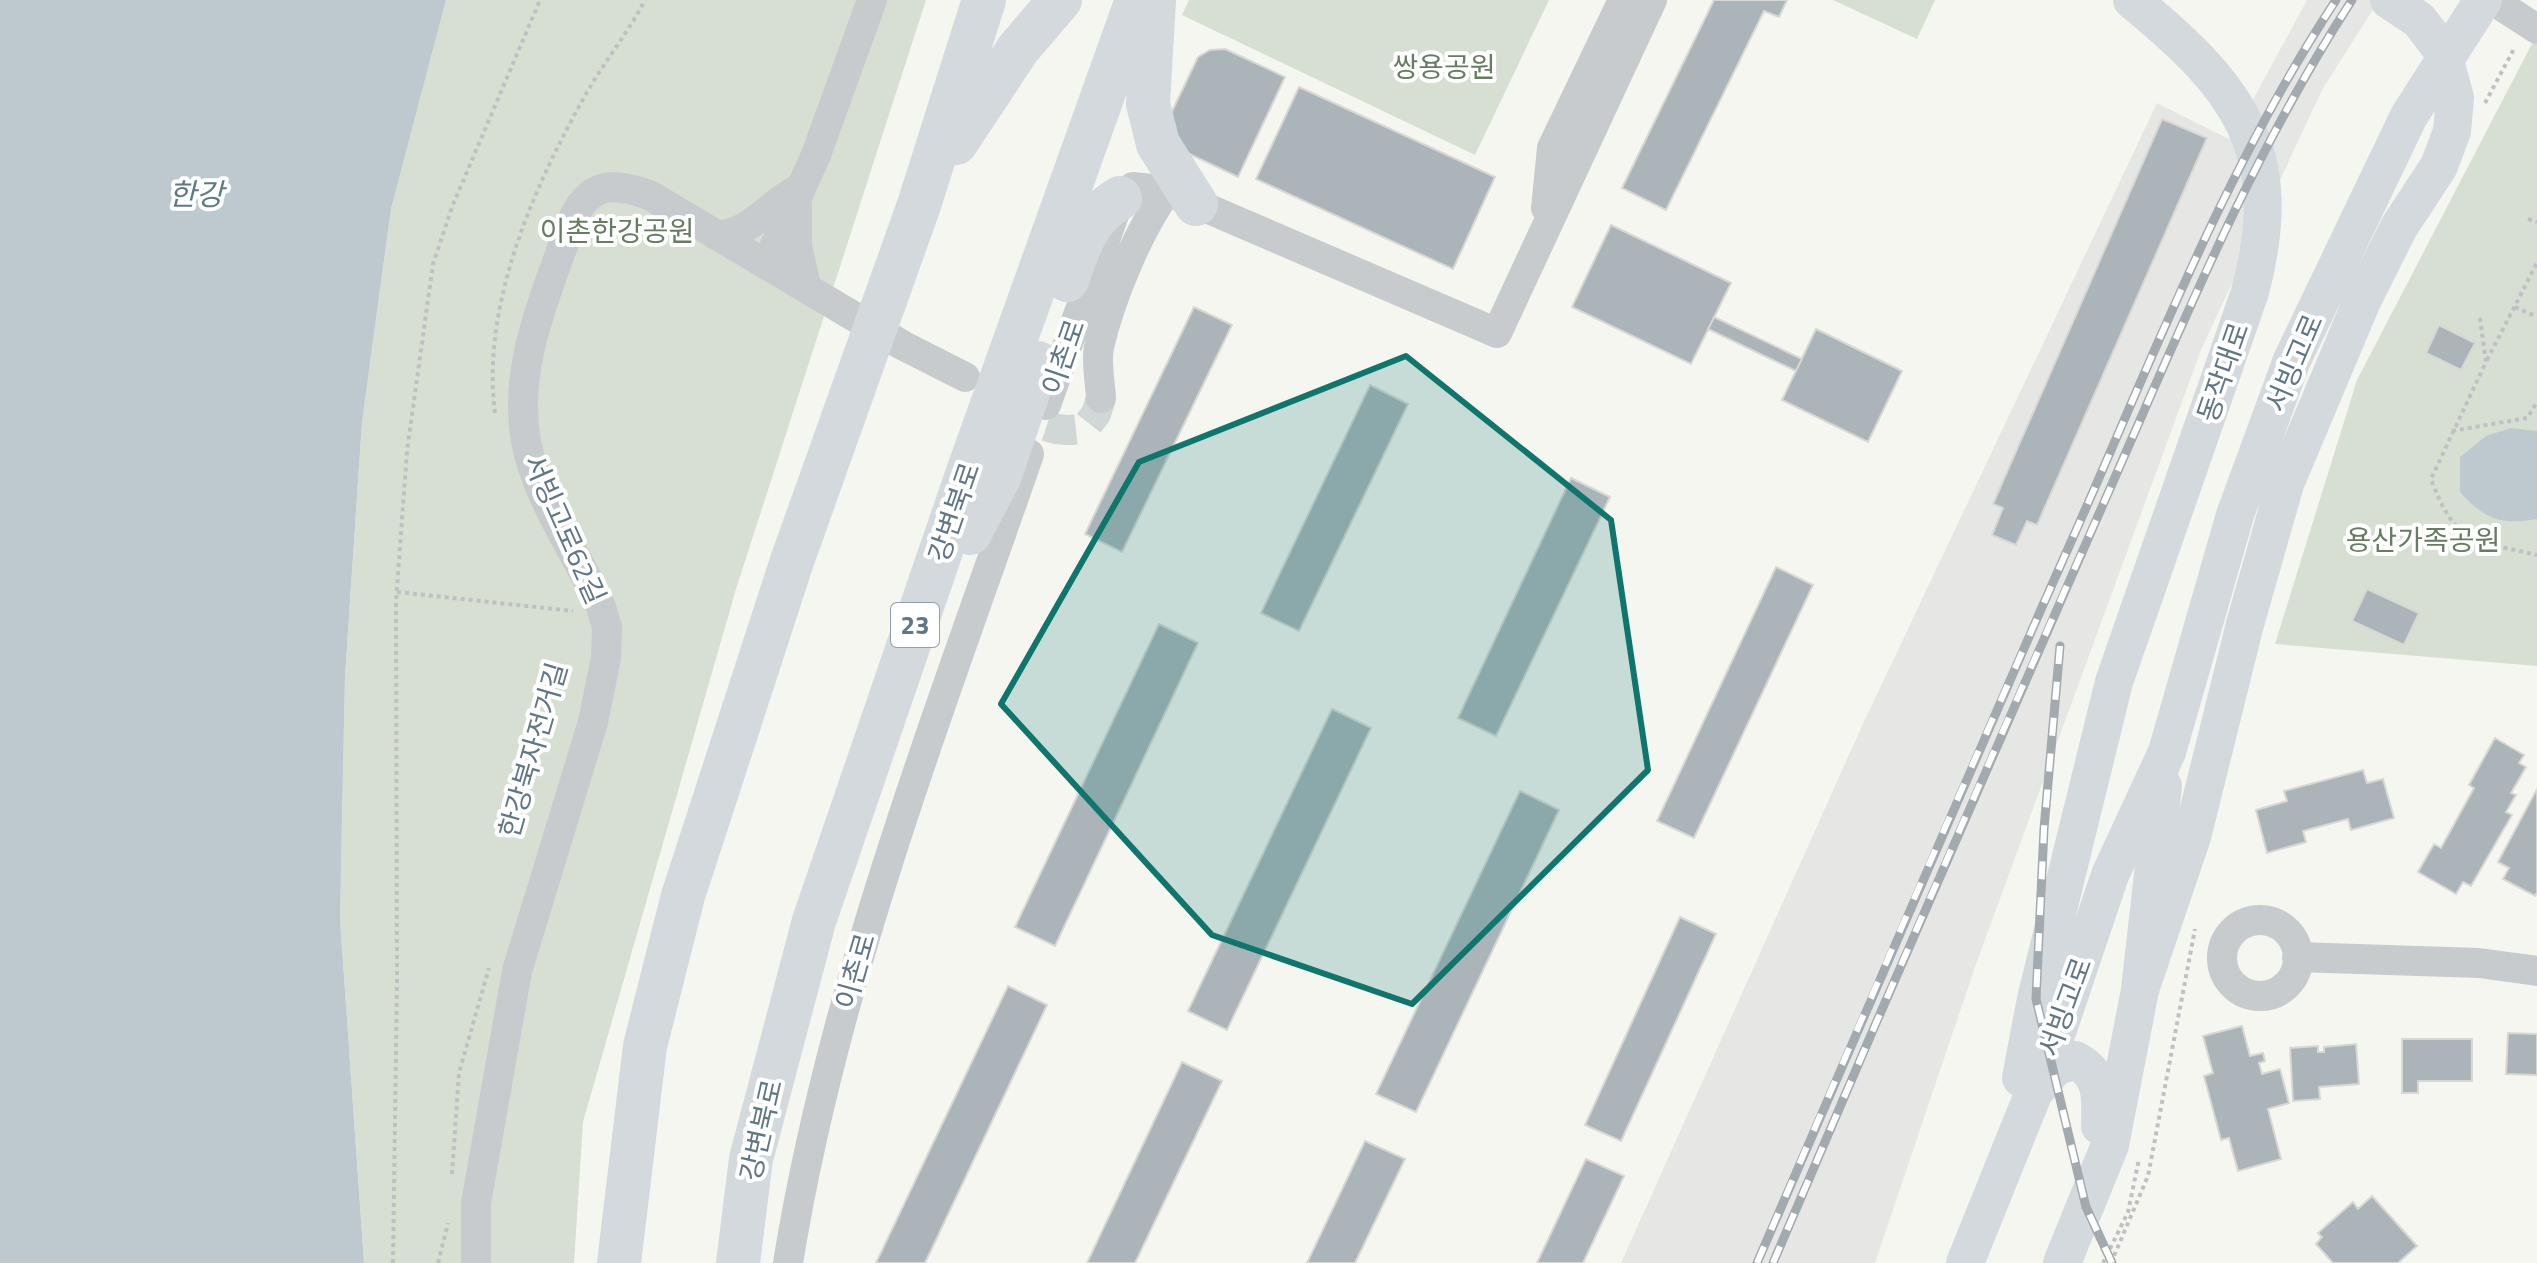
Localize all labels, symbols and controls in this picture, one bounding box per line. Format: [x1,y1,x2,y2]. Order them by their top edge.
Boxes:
park label: 쌍용공원 [1392,45,1496,88]
water label: 한강 [168,171,227,217]
park label: 이촌한강공원 [540,209,694,252]
street label: 서빙고로 [2254,307,2333,419]
street label: 이촌로 [1030,313,1095,400]
street label: 동작대로 [2185,316,2260,428]
street label: 서빙고로62길 [513,447,618,611]
street label: 강변북로 [916,456,991,568]
park label: 용산가족공원 [2346,518,2500,561]
road number: 23 [891,603,939,647]
street label: 한강북자전거길 [487,657,578,842]
street label: 이촌로 [823,928,886,1014]
street label: 서빙고로 [2027,951,2102,1063]
street label: 강변북로 [728,1075,793,1185]

